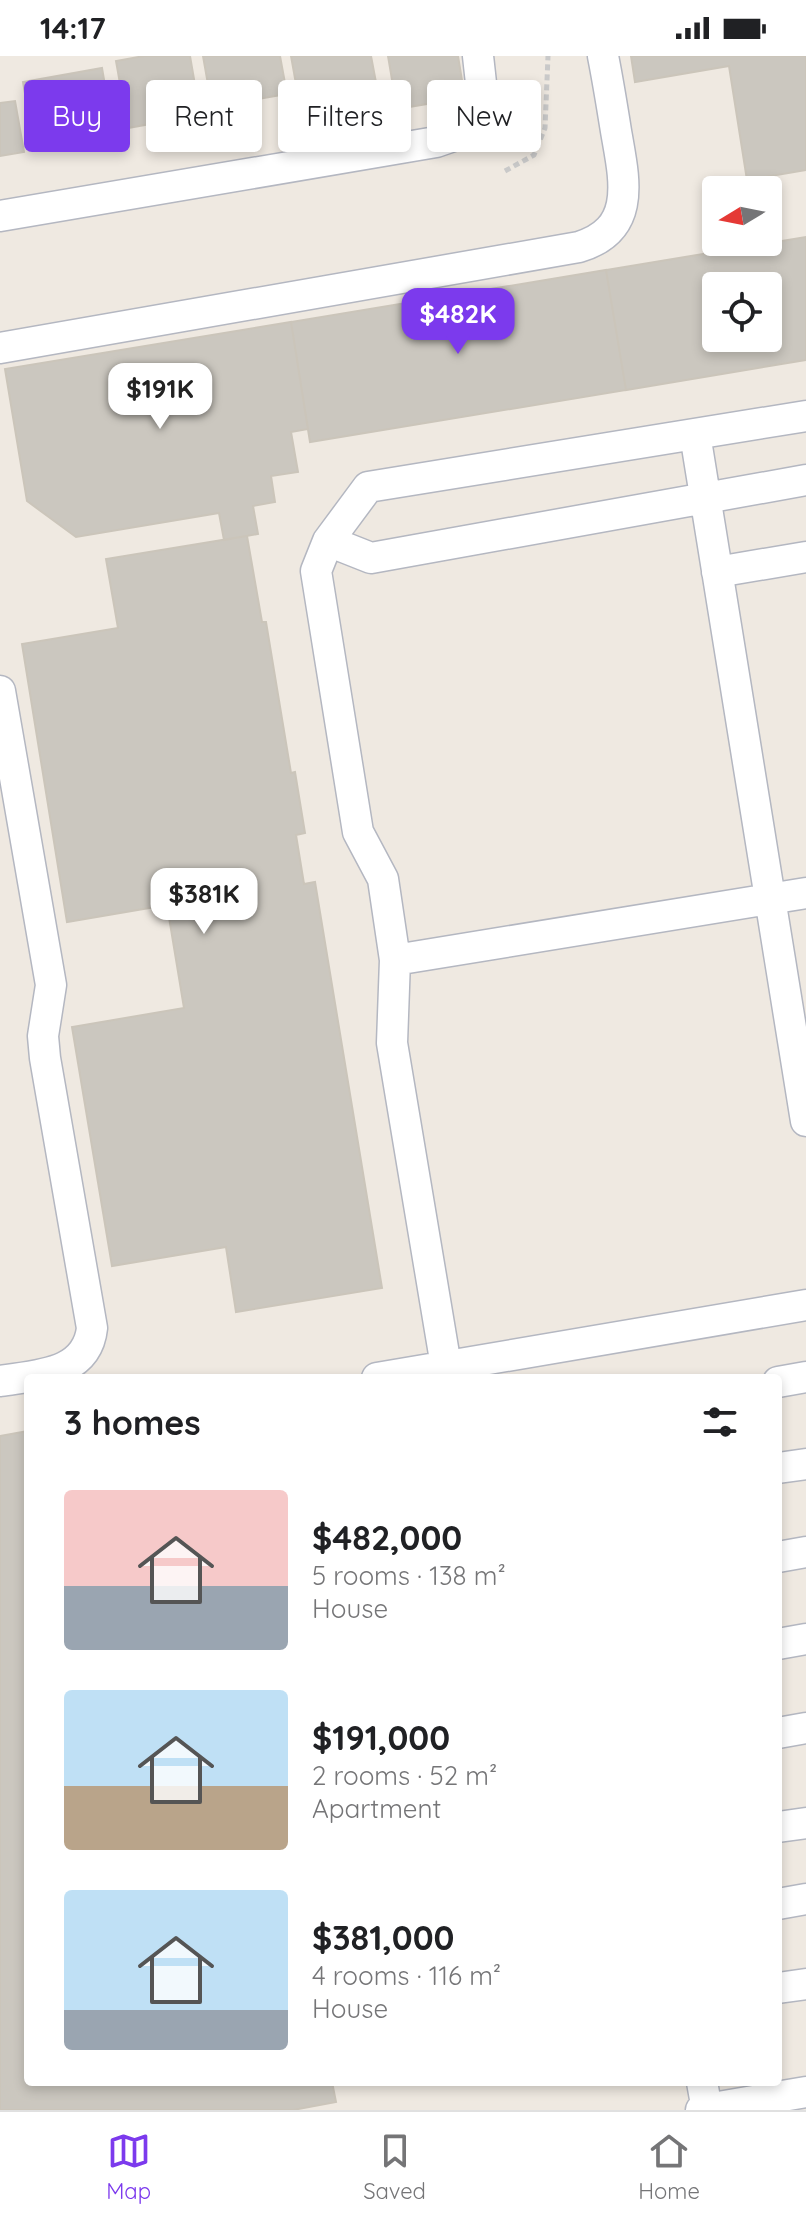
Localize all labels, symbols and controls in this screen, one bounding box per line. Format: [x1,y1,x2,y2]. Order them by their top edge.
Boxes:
text: 14:17 [40,9,106,47]
chip: Buy [24,80,130,152]
chip: Rent [146,80,262,152]
chip: Filters [278,80,411,152]
chip: New [427,80,541,152]
north arrow [702,176,782,256]
map controls [702,176,782,352]
button: locate [702,272,782,352]
pin: $482K [402,288,514,356]
text: $482K [420,297,496,330]
pin: $191K [104,363,216,431]
text: $191K [126,372,194,405]
pin: $381K [148,868,260,936]
text: $381K [169,877,239,910]
icon: filters [698,1400,742,1444]
text: 3 homes [64,1401,201,1444]
text: $482,000 [312,1516,462,1559]
icon: home [128,1522,224,1618]
text: 5 rooms · 138 m² [312,1559,506,1592]
text: House [312,1592,388,1625]
text: $191,000 [312,1716,450,1759]
icon: home [128,1722,224,1818]
text: 2 rooms · 52 m² [312,1759,497,1792]
text: Apartment [312,1792,441,1825]
text: $381,000 [312,1916,454,1959]
icon: home [128,1922,224,2018]
text: 4 rooms · 116 m² [312,1959,501,1992]
text: House [312,1992,388,2025]
tab: Map [106,2129,151,2205]
tab: Saved [363,2129,426,2205]
tab: Home [638,2129,700,2205]

